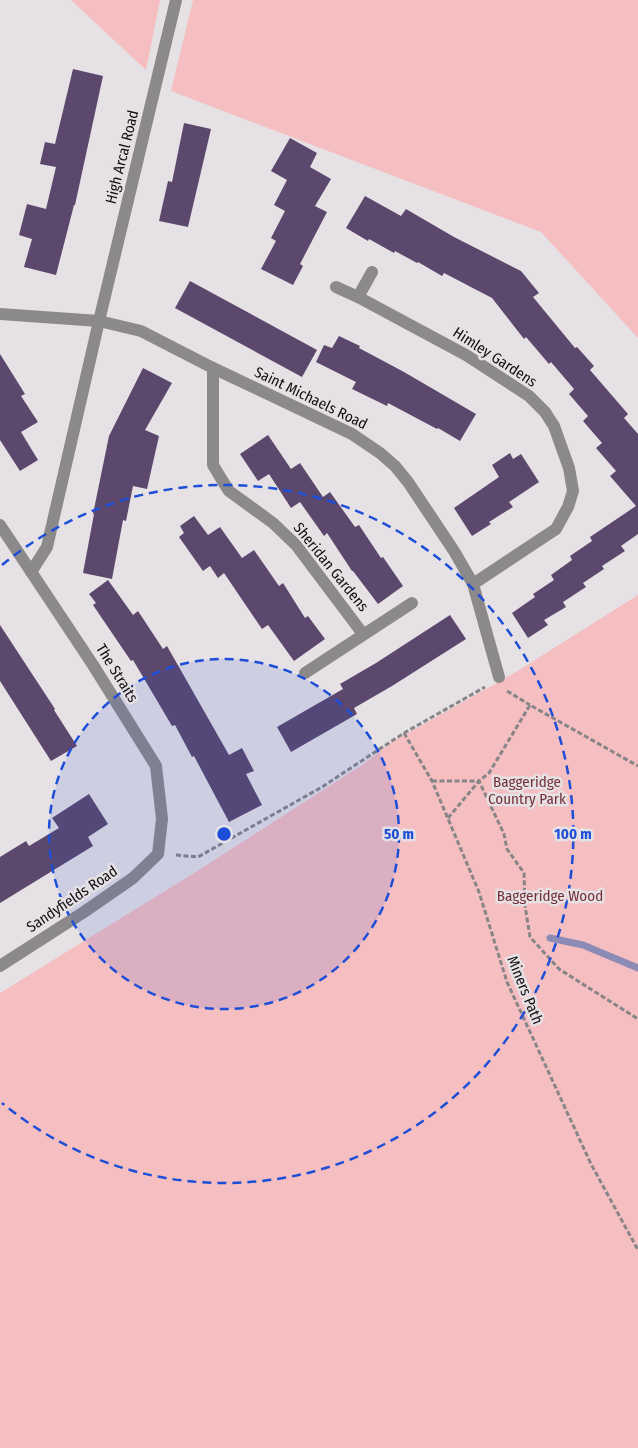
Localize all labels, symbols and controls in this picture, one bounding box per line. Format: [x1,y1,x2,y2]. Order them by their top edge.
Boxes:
street label: High Arcal Road [102,108,142,206]
street label: Himley Gardens [450,323,540,391]
street label: Saint Michaels Road [252,363,370,433]
street label: Sheridan Gardens [290,519,372,615]
street label: The Straits [92,641,142,705]
park label: Baggeridge Country Park [488,773,566,808]
centre of rings [215,825,233,843]
text: 50 m [384,825,414,843]
text: 100 m [554,825,592,843]
street label: Sandyfields Road [23,862,121,936]
park label: Baggeridge Wood [497,887,603,905]
street label: Miners Path [503,953,547,1027]

